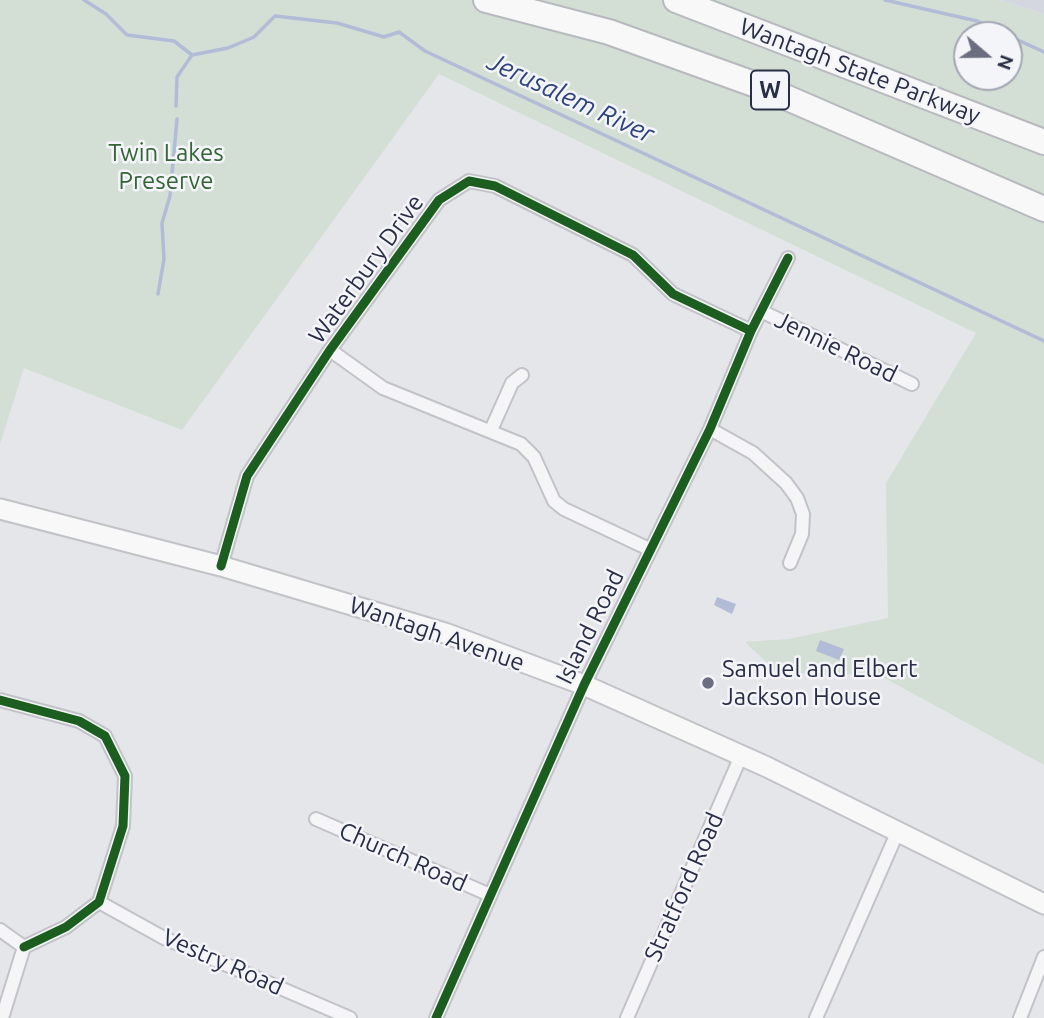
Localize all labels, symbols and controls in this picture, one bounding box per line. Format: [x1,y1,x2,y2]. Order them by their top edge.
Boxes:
street label: Wantagh State Parkway [736,12,984,130]
north arrow [953,21,1023,91]
water label: Jerusalem River [483,46,659,150]
text: N [993,52,1019,73]
road number: W [751,71,789,110]
park label: Twin Lakes Preserve [108,139,224,195]
street label: Waterbury Drive [302,189,430,349]
street label: Jennie Road [770,305,902,389]
street label: Island Road [550,565,630,689]
street label: Wantagh Avenue [346,591,528,677]
place label: Samuel and Elbert Jackson House [722,655,918,711]
marker: Samuel and Elbert Jackson House [700,675,716,691]
street label: Stratford Road [638,808,730,966]
street label: Church Road [335,816,471,898]
street label: Vestry Road [158,923,288,1001]

